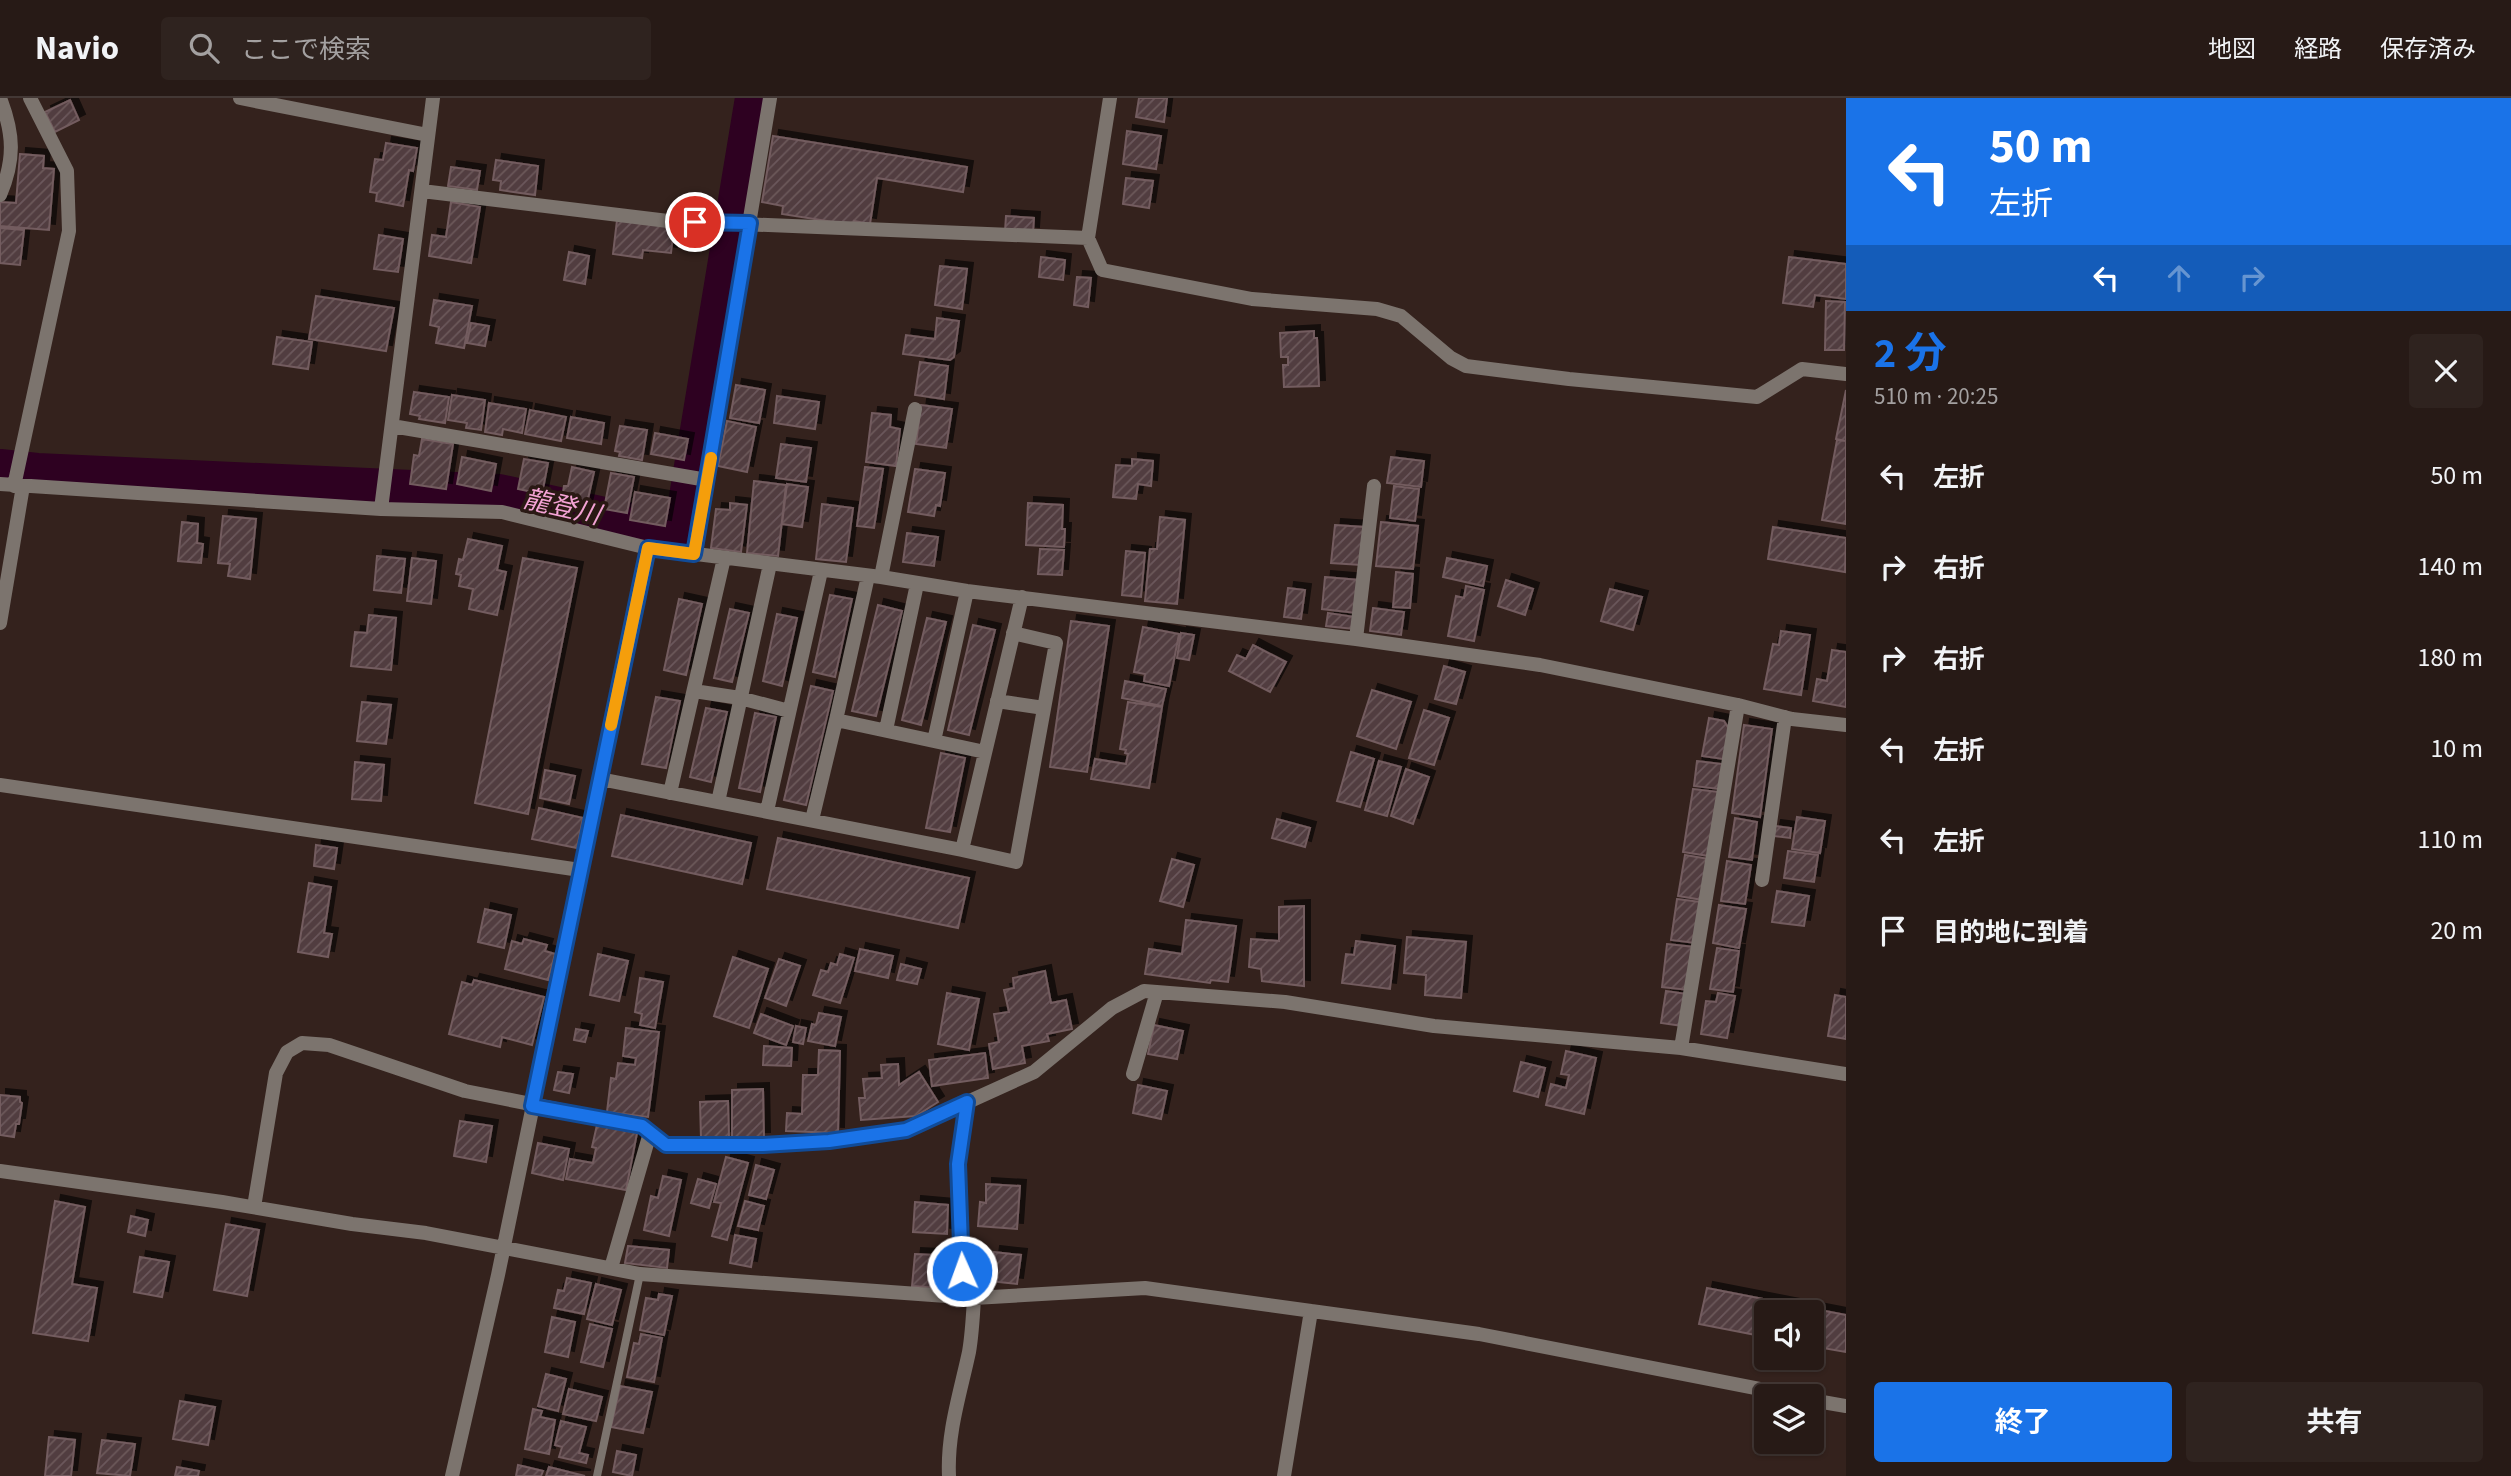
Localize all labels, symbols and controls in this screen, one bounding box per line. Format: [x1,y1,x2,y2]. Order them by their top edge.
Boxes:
search box [161,17,651,80]
text: Navio [35,25,119,72]
icon: search [185,29,223,67]
text: ここで検索 [241,31,371,68]
text: 地図 [2208,32,2256,67]
text: 経路 [2294,32,2342,67]
text: 保存済み [2380,32,2476,67]
text: 50 m [1989,112,2093,182]
icon: left [1874,126,1965,217]
text: 左折 [1989,181,2053,227]
pin [665,192,725,252]
icon: arrive [676,203,714,241]
icon: left [2087,259,2125,297]
icon: ahead [2160,259,2198,297]
icon: right [2233,259,2271,297]
text: 2 分 [1874,324,1947,384]
button: close [2409,334,2483,408]
text: 510 m · 20:25 [1874,380,1998,413]
icon: left [1874,457,1912,495]
text: 50 m [2430,457,2483,494]
text: 左折 [1933,459,1985,496]
water label: 龍登川 [520,480,607,534]
icon: right [1874,548,1912,586]
text: 140 m [2417,548,2483,585]
text: 右折 [1933,550,1985,587]
icon: right [1874,639,1912,677]
text: 180 m [2417,639,2483,676]
text: 右折 [1933,641,1985,678]
icon: left [1874,730,1912,768]
text: 10 m [2430,730,2483,767]
text: 左折 [1933,732,1985,769]
icon: left [1874,821,1912,859]
text: 110 m [2417,821,2483,858]
text: 左折 [1933,823,1985,860]
icon: arrive [1874,912,1912,950]
text: 20 m [2430,912,2483,949]
text: 目的地に到着 [1933,914,2089,951]
position arrow [925,1234,999,1308]
map controls [1754,1300,1824,1454]
button: sound [1754,1300,1824,1370]
button: 終了 [1874,1382,2172,1462]
button: 共有 [2186,1382,2483,1462]
button: layers [1754,1384,1824,1454]

